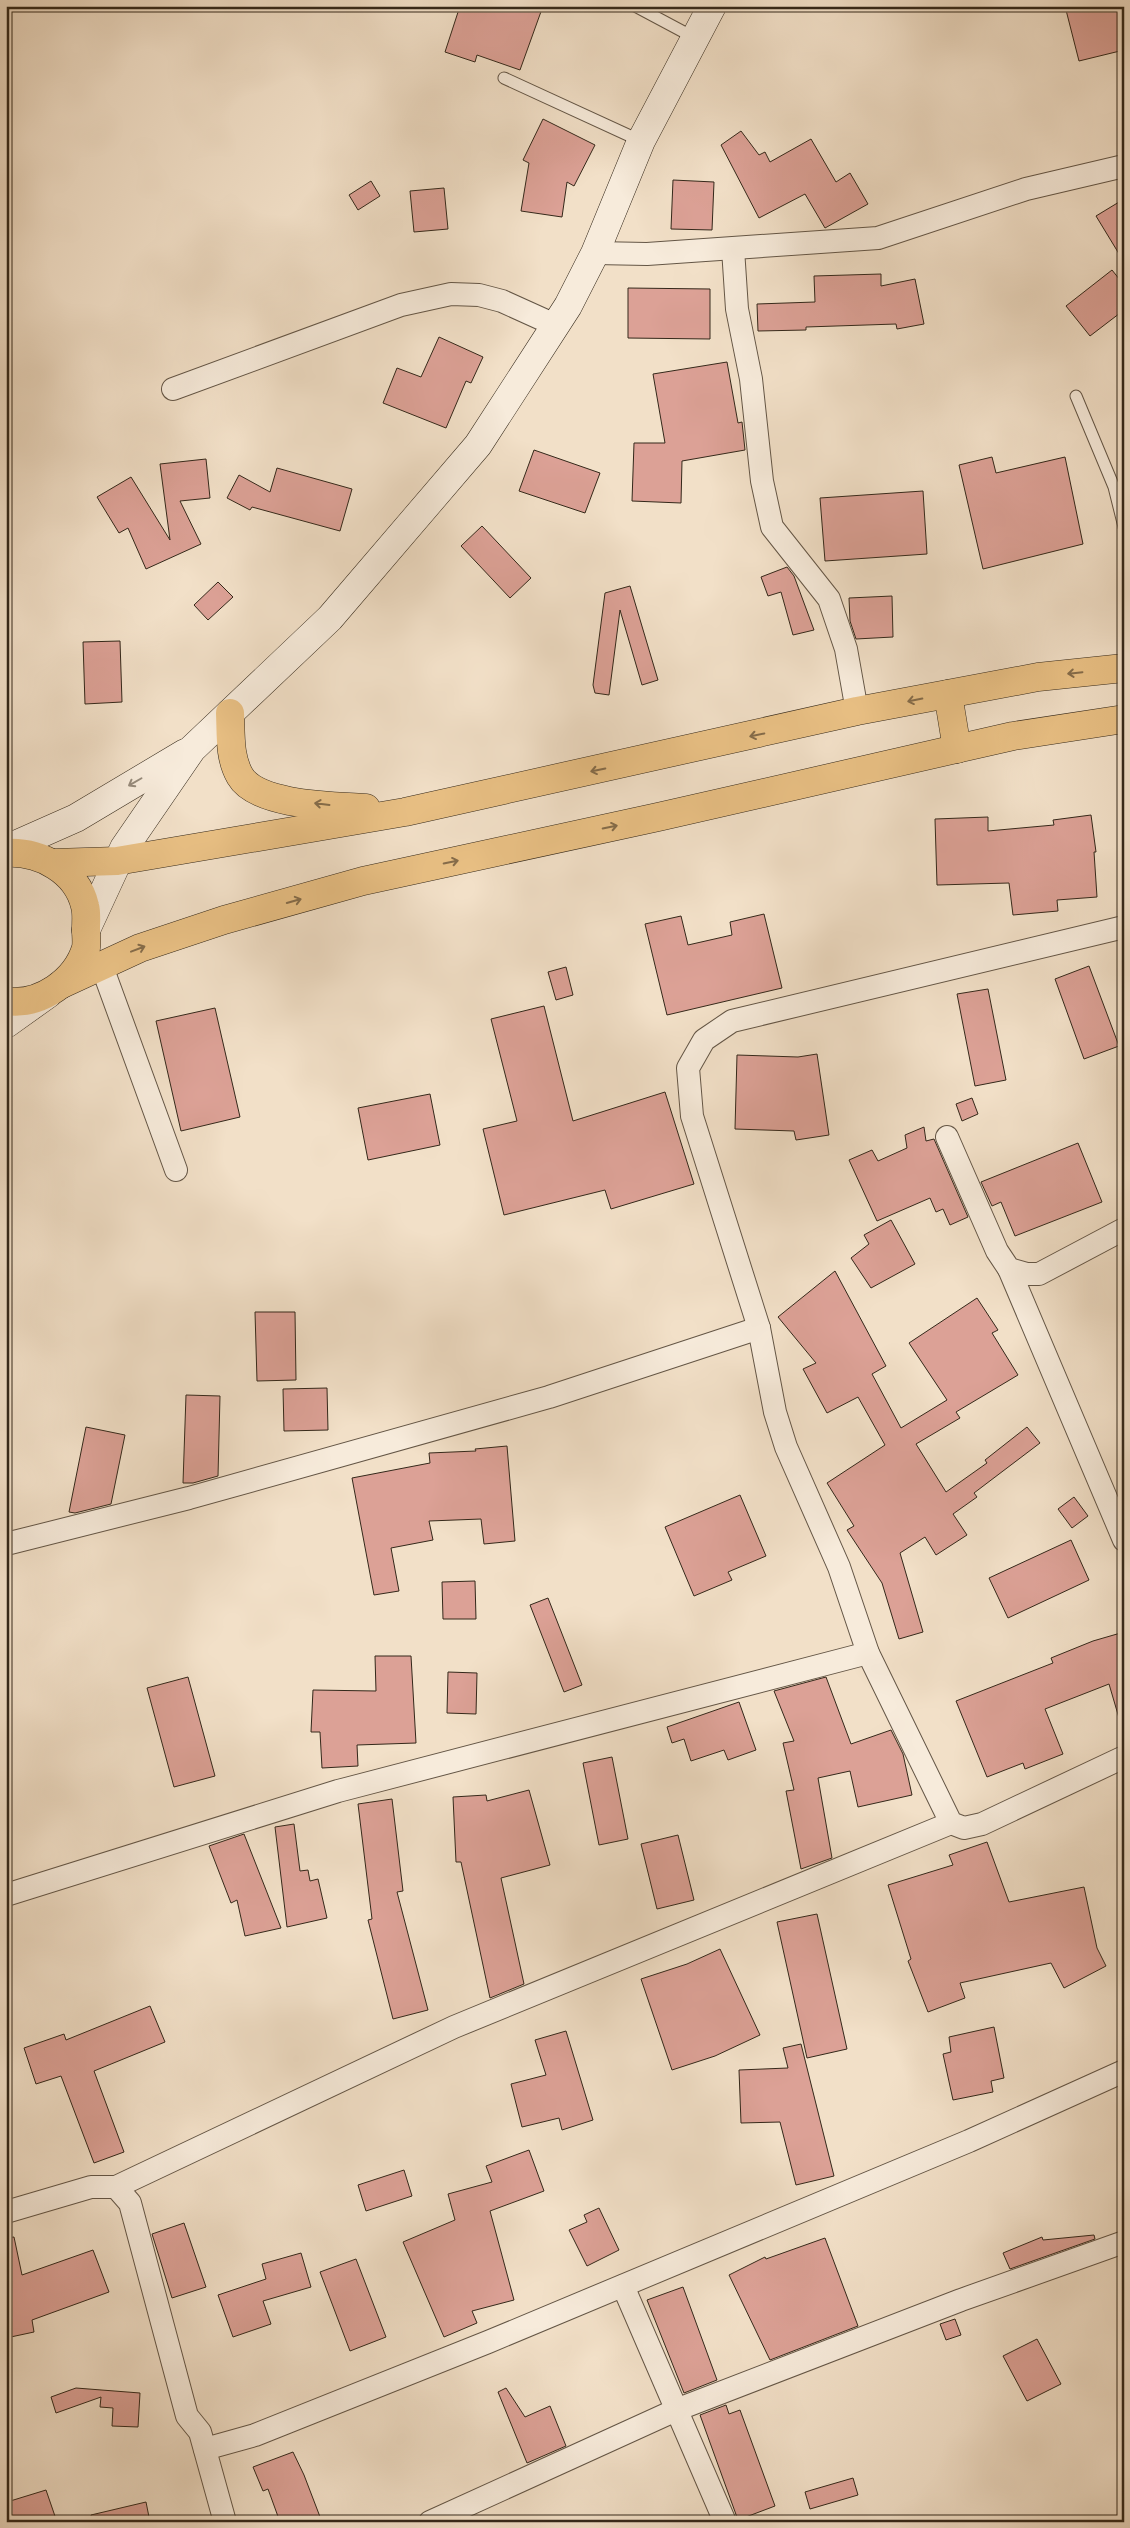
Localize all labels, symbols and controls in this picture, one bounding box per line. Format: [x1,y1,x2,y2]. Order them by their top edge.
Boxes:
one-way arrow [1068,668,1084,678]
one-way arrow [908,696,924,705]
one-way arrow [749,731,765,740]
one-way arrow [590,766,606,775]
one-way arrow [128,777,142,787]
one-way arrow [314,799,330,809]
one-way arrow [602,822,618,832]
one-way arrow [443,857,459,866]
one-way arrow [285,895,301,905]
one-way arrow [130,944,146,953]

